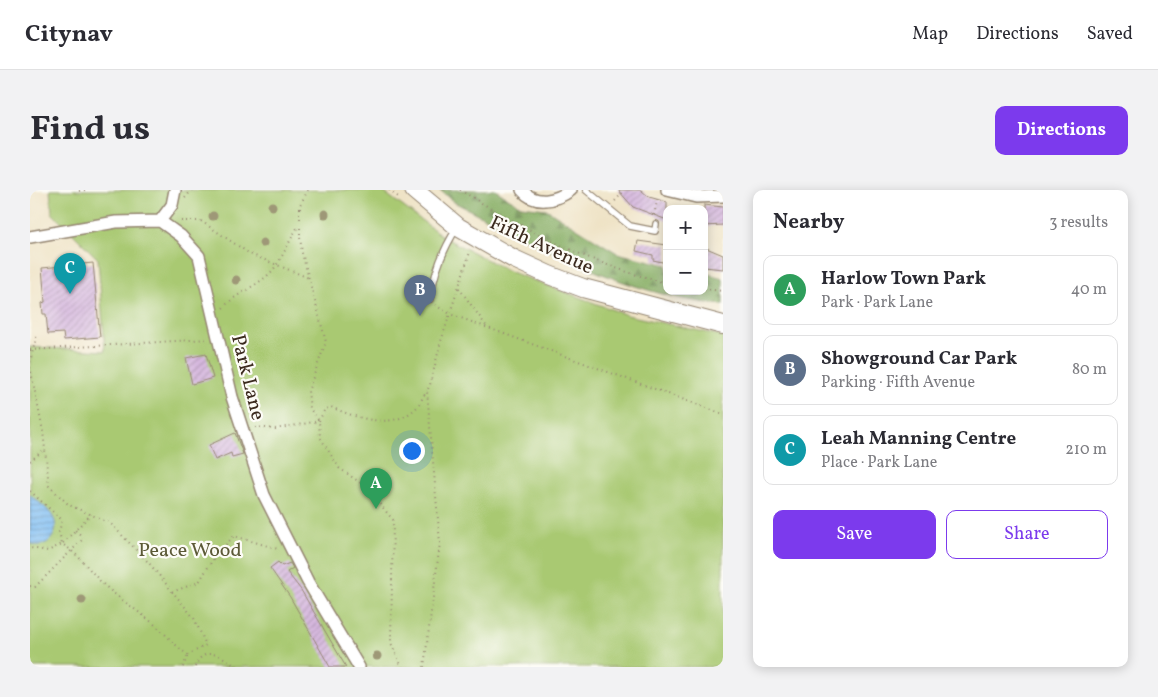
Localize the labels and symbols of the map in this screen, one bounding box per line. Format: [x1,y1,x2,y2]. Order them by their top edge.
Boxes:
street label: Fifth Avenue [485,210,598,282]
pin: C [54,253,86,294]
pin: B [404,275,436,316]
street label: Park Lane [223,332,271,423]
your location [399,438,425,464]
pin: A [360,468,392,509]
park label: Peace Wood [138,537,242,565]

